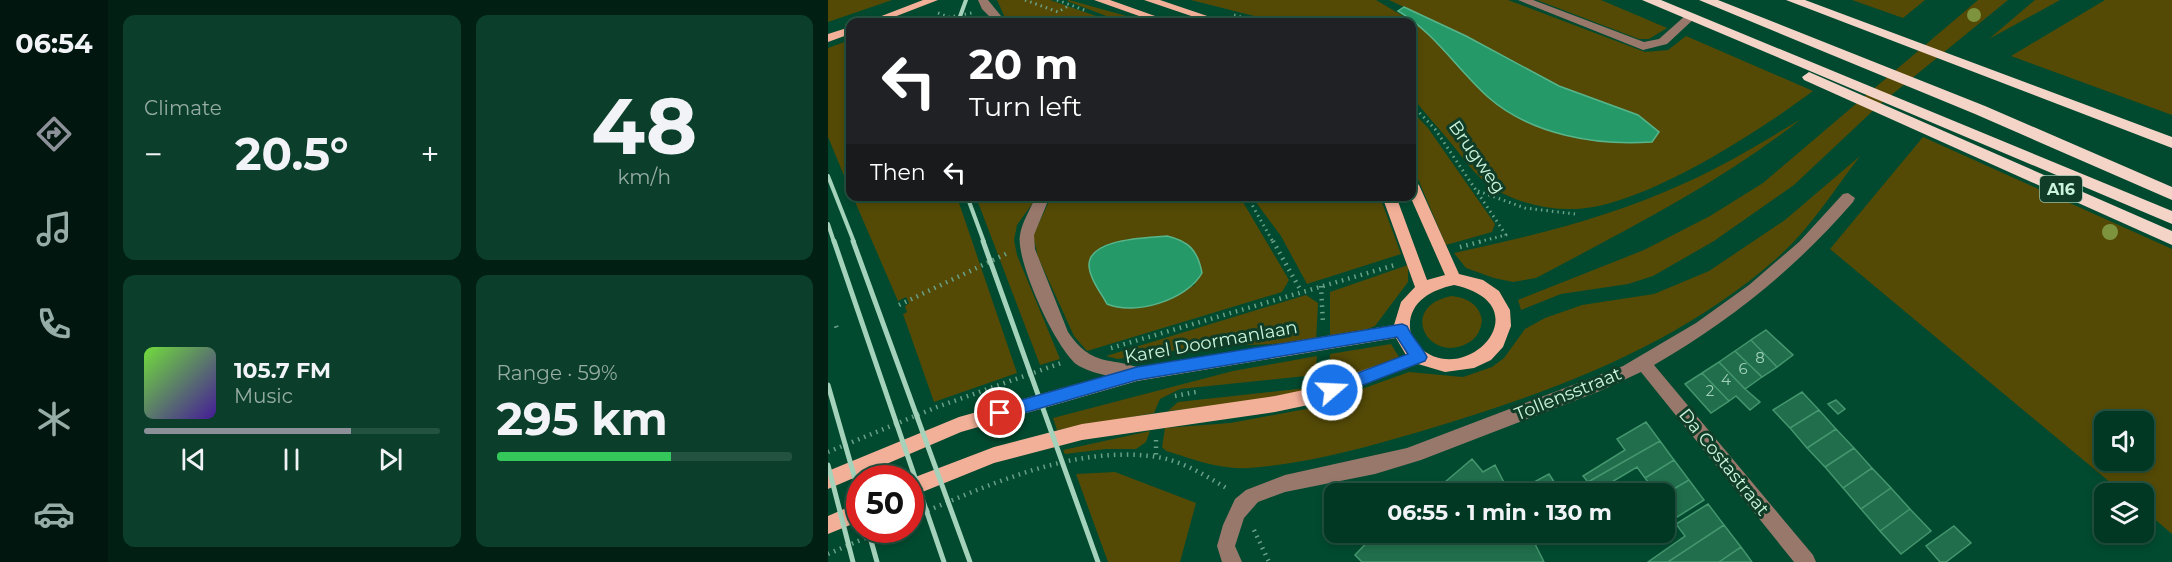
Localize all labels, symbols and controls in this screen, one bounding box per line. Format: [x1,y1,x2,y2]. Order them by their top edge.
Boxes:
text: 06:54 [15,27,93,60]
text: 20 m [969,38,1078,90]
icon: left [870,42,948,120]
text: 48 [591,78,697,174]
text: Turn left [969,90,1082,123]
text: Climate [144,96,222,120]
icon: directions [33,113,75,155]
street label: Brugweg [1444,116,1510,198]
text: 20.5° [235,126,349,181]
text: − [144,134,163,174]
text: + [421,134,440,174]
icon: left [938,156,971,189]
text: Then [870,159,926,186]
text: km/h [618,165,671,189]
road number: A16 [2040,176,2082,202]
icon: music [33,208,75,250]
icon: phone [33,303,75,345]
street label: Karel Doormanlaan [1123,316,1299,368]
house number: 8 [1755,348,1765,367]
text: 105.7 FM [234,357,331,384]
position arrow [1300,358,1364,422]
house number: 6 [1738,359,1748,378]
text: Range · 59% [497,361,618,385]
street label: Tollensstraat [1511,363,1625,425]
house number: 4 [1721,370,1731,389]
house number: 2 [1706,381,1714,400]
text: Music [234,384,293,408]
pin [974,387,1025,438]
text: 295 km [497,391,668,446]
icon: arrive [983,396,1016,429]
icon: climate [33,398,75,440]
street label: Da Costastraat [1674,404,1774,520]
map controls [2094,411,2154,543]
button: sound [2094,411,2154,471]
icon: previous [177,443,210,476]
icon: pause [275,443,308,476]
icon: next [374,443,407,476]
speed limit sign: 50 [846,465,924,543]
button: layers [2094,483,2154,543]
icon: car [33,493,75,535]
text: 06:55 · 1 min · 130 m [1387,499,1612,526]

